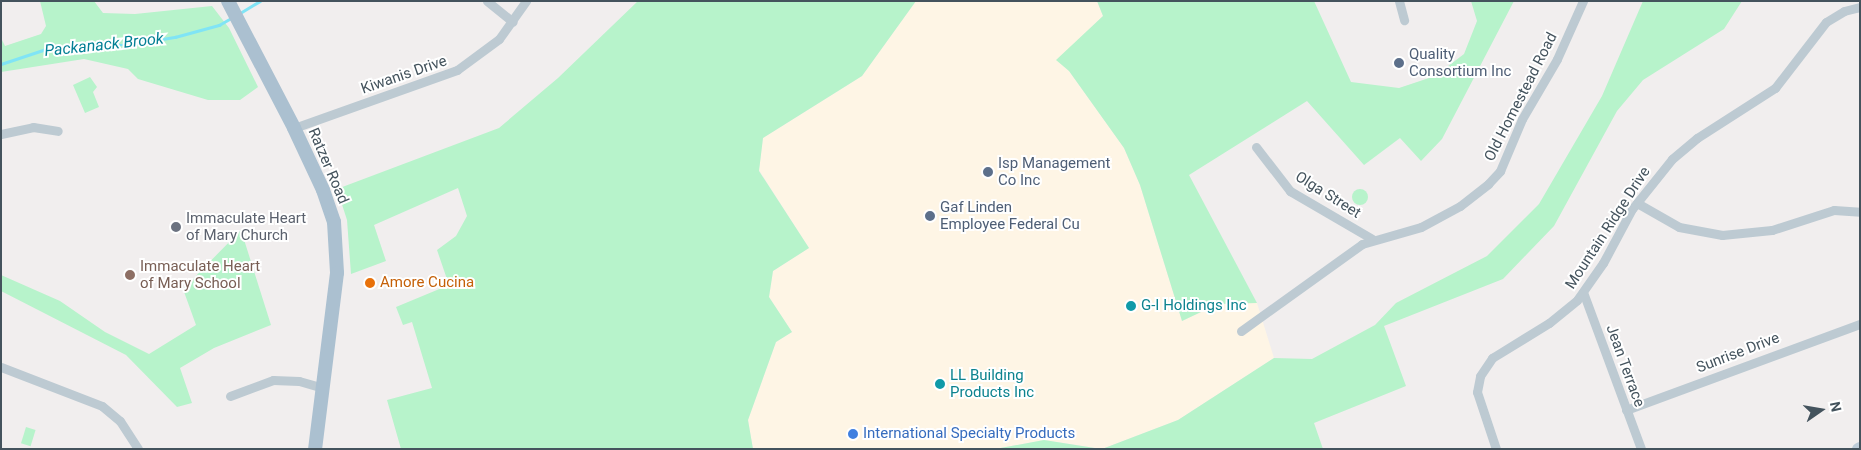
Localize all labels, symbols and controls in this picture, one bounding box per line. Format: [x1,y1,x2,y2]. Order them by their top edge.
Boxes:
water label: Packanack Brook [43,29,165,61]
street label: Old Homestead Road [1481,30,1561,164]
place label: Quality Consortium Inc [1409,45,1511,80]
street label: Kiwanis Drive [359,52,449,98]
marker: Quality Consortium Inc [1393,57,1405,69]
street label: Ratzer Road [304,125,352,207]
place label: Isp Management Co Inc [998,154,1110,189]
street label: Mountain Ridge Drive [1562,164,1654,292]
marker: Isp Management Co Inc [982,166,994,178]
street label: Olga Street [1292,168,1364,222]
place label: Gaf Linden Employee Federal Cu [940,198,1080,233]
place label: Immaculate Heart of Mary Church [186,209,306,244]
marker: Gaf Linden Employee Federal Cu [924,210,936,222]
marker: Immaculate Heart of Mary Church [170,221,182,233]
place label: Immaculate Heart of Mary School [140,257,260,292]
marker: Immaculate Heart of Mary School [124,269,136,281]
place label: Amore Cucina [380,274,474,292]
marker: Amore Cucina [364,277,376,289]
place label: G-I Holdings Inc [1141,297,1247,315]
marker: G-I Holdings Inc [1125,300,1137,312]
street label: Jean Terrace [1602,322,1648,410]
street label: Sunrise Drive [1694,329,1782,377]
place label: LL Building Products Inc [950,366,1034,401]
marker: LL Building Products Inc [934,378,946,390]
north arrow [1796,385,1846,435]
text: N [1827,400,1845,413]
place label: International Specialty Products [863,425,1075,443]
marker: International Specialty Products [847,428,859,440]

